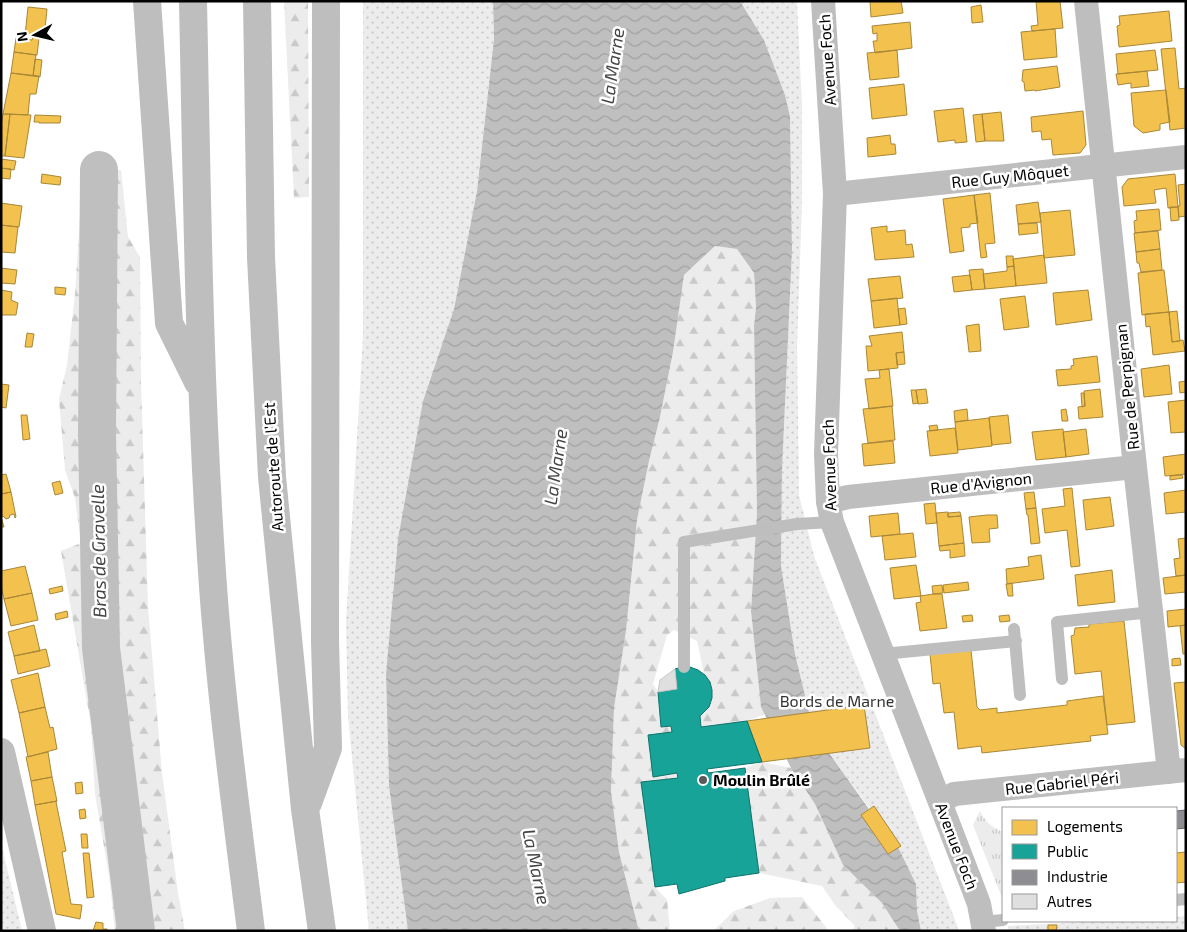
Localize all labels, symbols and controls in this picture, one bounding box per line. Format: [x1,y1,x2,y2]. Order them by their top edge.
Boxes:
north arrow [10,10,60,60]
street label: Avenue Foch [814,14,839,106]
water label: La Marne [596,26,628,105]
text: N [13,31,31,43]
street label: Rue Guy Môquet [950,160,1070,191]
street label: Rue de Perpignan [1110,323,1143,451]
street label: Autoroute de l’Est [259,402,286,532]
street label: Avenue Foch [817,419,840,511]
water label: La Marne [539,427,571,506]
street label: Rue d'Avignon [929,468,1033,497]
water label: Bras de Gravelle [86,484,110,618]
park label: Bords de Marne [780,691,894,710]
street label: Rue Gabriel Péri [1004,767,1120,798]
place label: Moulin Brûlé [713,770,810,789]
marker: Moulin Brûlé [697,774,709,786]
street label: Avenue Foch [932,800,983,892]
legend [1002,807,1177,922]
text: Logements [1047,817,1123,835]
water label: La Marne [518,827,556,907]
text: Public [1047,842,1088,860]
text: Industrie [1047,867,1108,885]
text: Autres [1047,892,1092,910]

